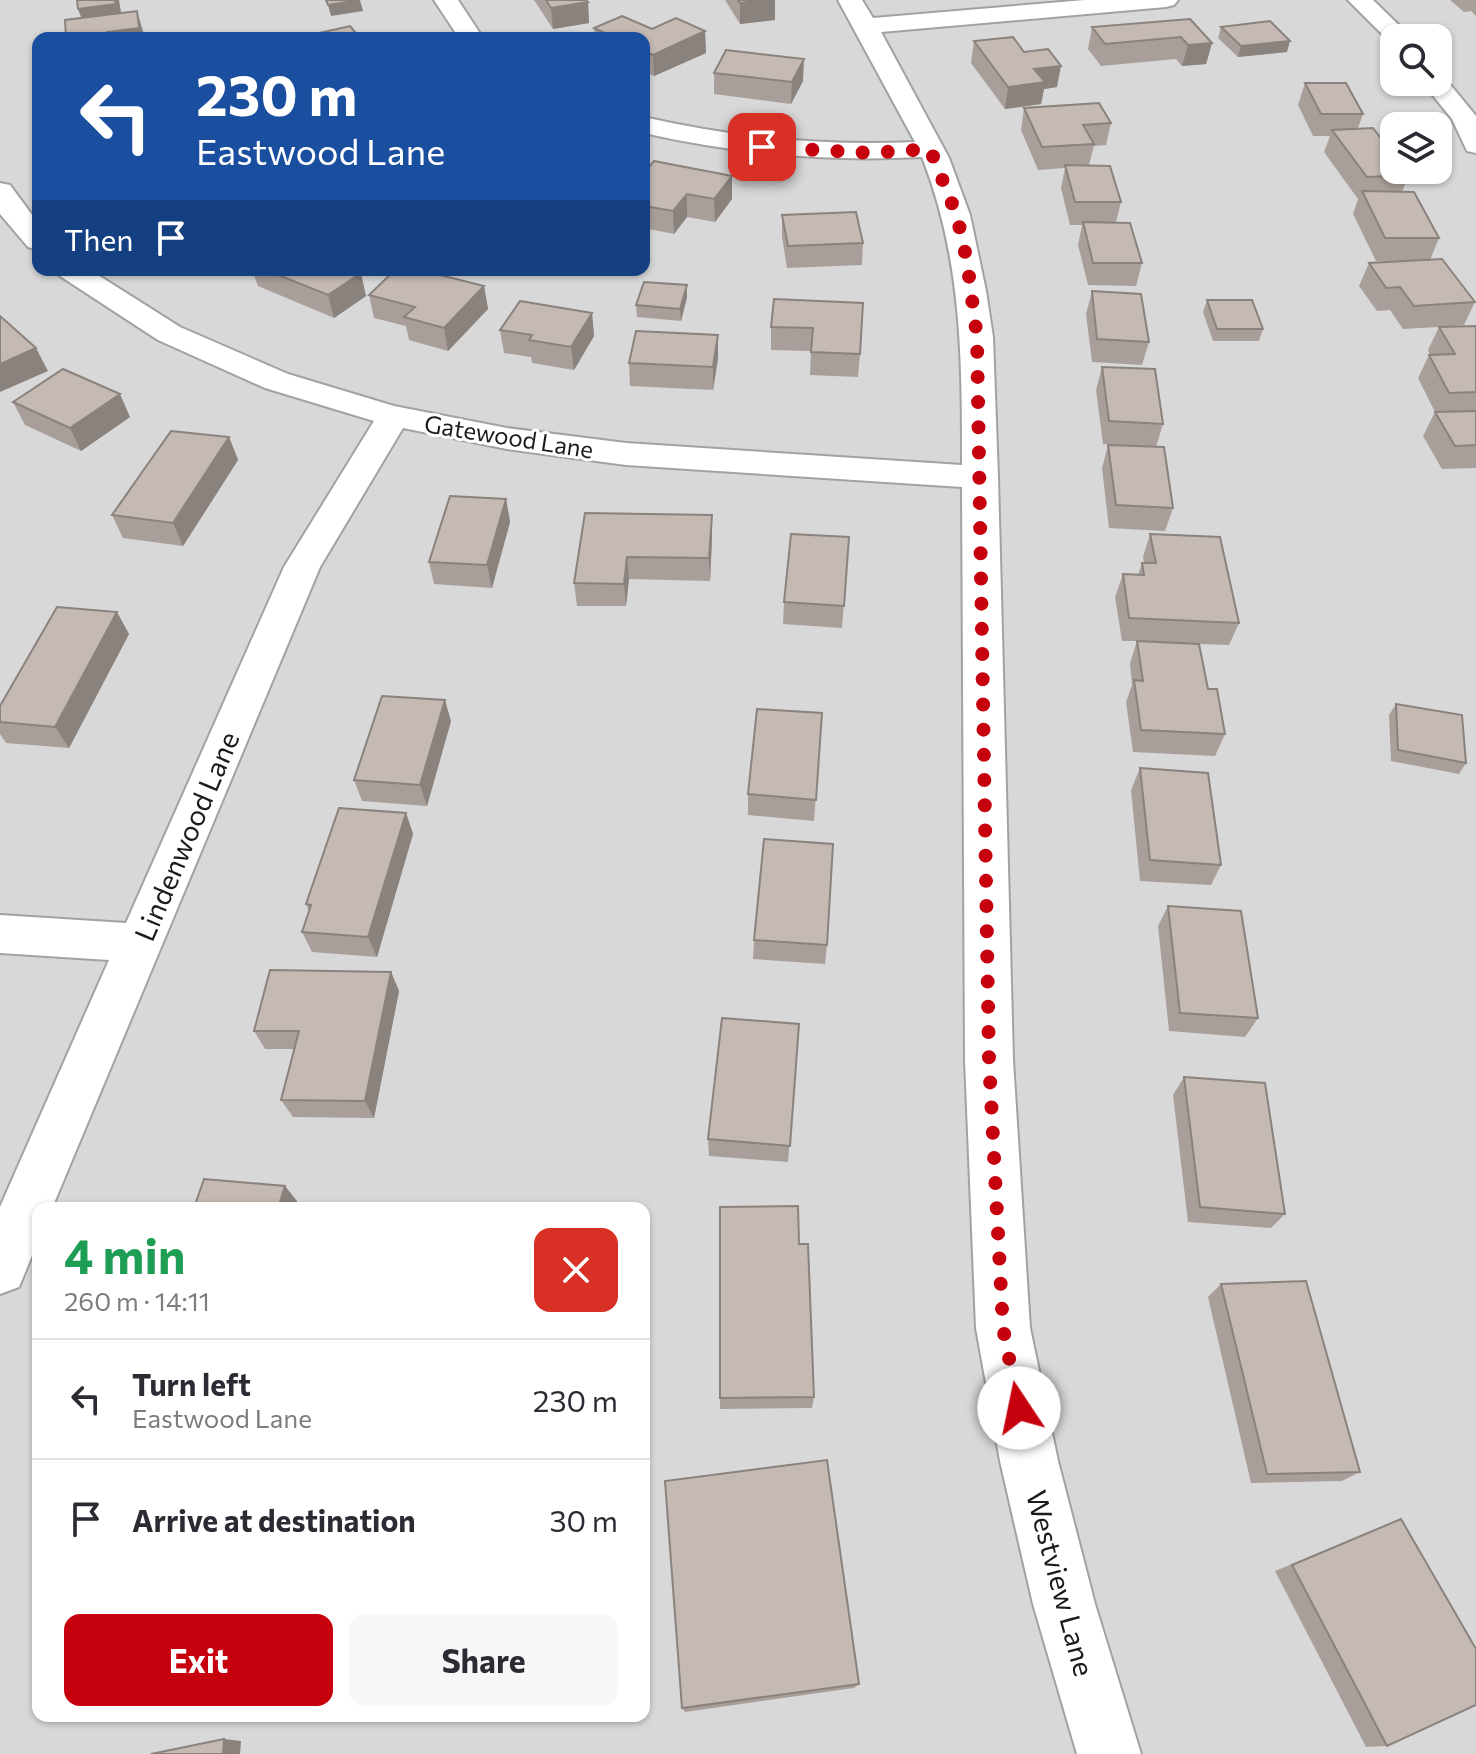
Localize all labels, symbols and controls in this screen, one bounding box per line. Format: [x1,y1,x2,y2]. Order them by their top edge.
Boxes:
map controls [1380,24,1452,184]
button: search [1380,24,1452,96]
text: 230 m [196,59,357,128]
icon: left [64,64,168,168]
button: layers [1380,112,1452,184]
pin [728,113,796,181]
icon: arrive [740,125,784,169]
text: Eastwood Lane [196,128,445,172]
icon: arrive [149,216,193,260]
text: Then [64,220,133,257]
street label: Gatewood Lane [422,408,596,464]
street label: Lindenwood Lane [127,726,245,946]
text: 4 min [64,1225,186,1284]
button: close [534,1228,618,1312]
text: 260 m · 14:11 [64,1285,210,1316]
text: Turn left [132,1365,251,1402]
position arrow [977,1366,1061,1450]
icon: left [64,1377,108,1421]
text: 230 m [533,1381,618,1418]
text: Eastwood Lane [132,1402,312,1433]
street label: Westview Lane [1020,1486,1102,1680]
icon: arrive [64,1497,108,1541]
text: Arrive at destination [132,1501,416,1538]
text: 30 m [549,1501,618,1538]
button: Exit [64,1614,333,1706]
button: Share [349,1614,618,1706]

